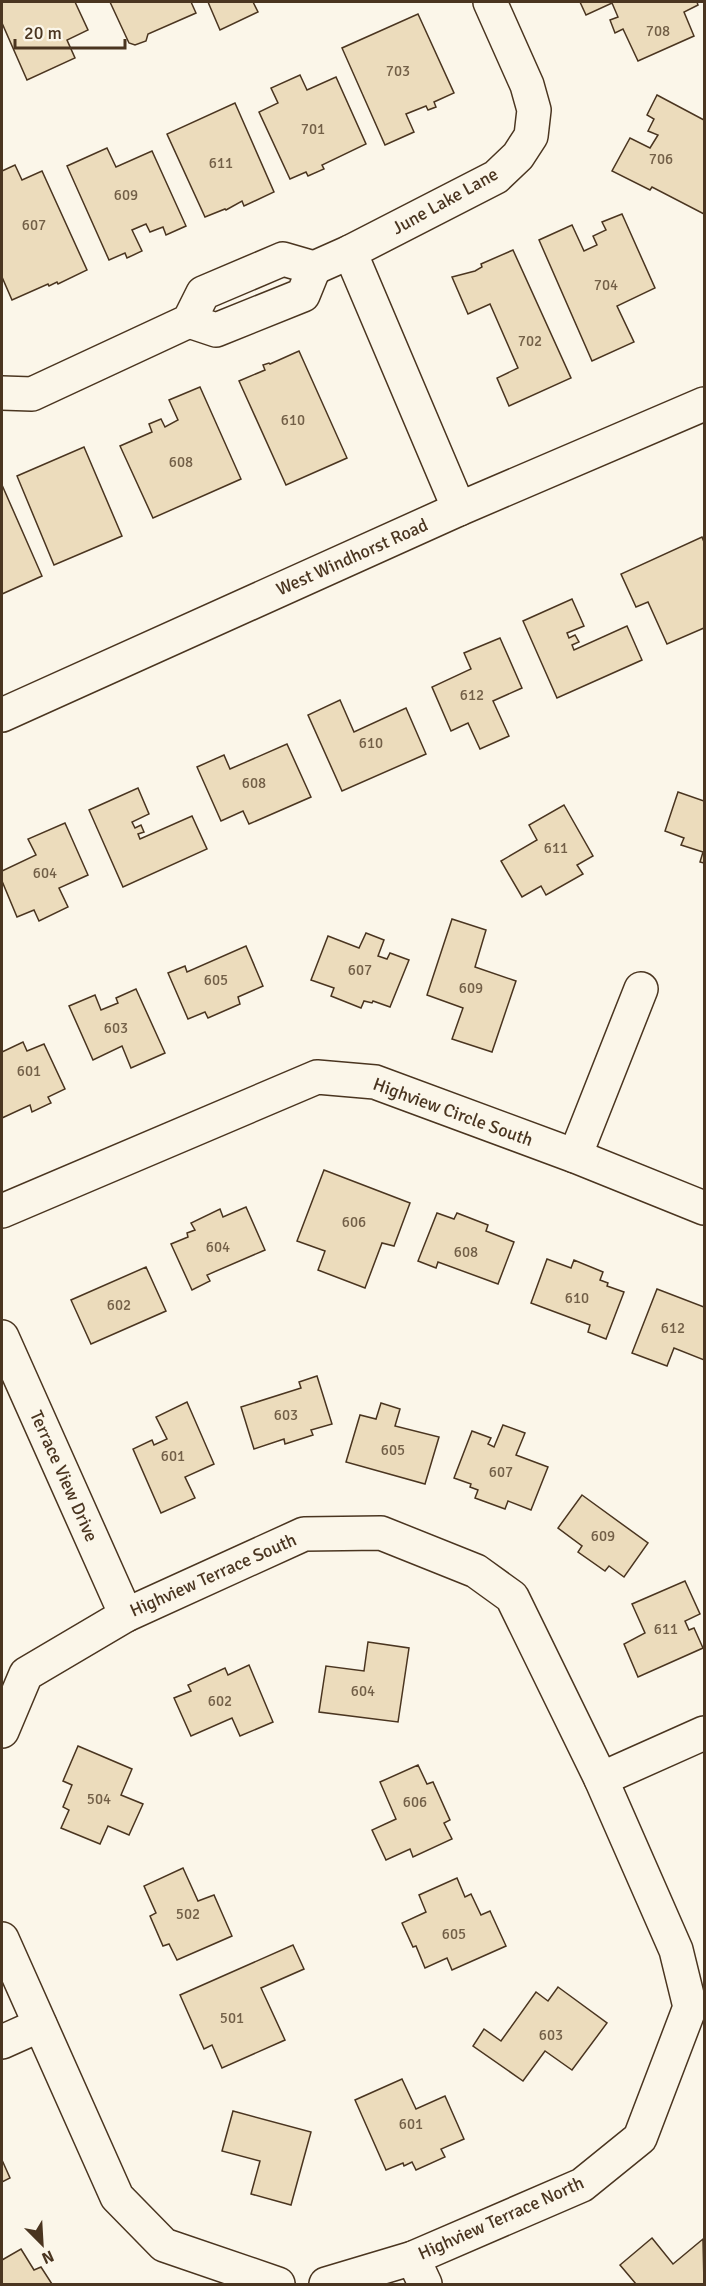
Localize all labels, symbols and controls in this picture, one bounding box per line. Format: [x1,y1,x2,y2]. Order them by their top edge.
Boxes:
scale bar [15,12,124,50]
text: 20 m [24,22,62,44]
house number: 708 [646,22,670,40]
house number: 703 [386,62,410,80]
house number: 701 [301,120,325,138]
house number: 706 [649,150,673,168]
house number: 611 [209,154,233,172]
street label: June Lake Lane [388,163,502,239]
house number: 609 [114,186,138,204]
house number: 607 [22,216,46,234]
house number: 704 [594,276,618,294]
house number: 702 [518,332,542,350]
house number: 610 [281,411,305,429]
house number: 608 [169,453,193,471]
street label: West Windhorst Road [273,514,431,600]
house number: 612 [460,686,484,704]
house number: 610 [359,734,383,752]
house number: 608 [242,774,266,792]
house number: 611 [544,839,568,857]
house number: 604 [33,864,57,882]
house number: 607 [348,961,372,979]
house number: 605 [204,971,228,989]
house number: 609 [459,979,483,997]
house number: 603 [104,1019,128,1037]
house number: 601 [17,1062,41,1080]
street label: Highview Circle South [370,1073,536,1151]
house number: 606 [342,1213,366,1231]
house number: 604 [206,1238,230,1256]
house number: 608 [454,1243,478,1261]
house number: 610 [565,1289,589,1307]
house number: 602 [107,1296,131,1314]
house number: 612 [661,1319,685,1337]
house number: 603 [274,1406,298,1424]
street label: Terrace View Drive [25,1407,103,1545]
house number: 605 [381,1441,405,1459]
house number: 601 [161,1447,185,1465]
house number: 607 [489,1463,513,1481]
house number: 609 [591,1527,615,1545]
street label: Highview Terrace South [126,1528,300,1622]
house number: 611 [654,1620,678,1638]
house number: 604 [351,1682,375,1700]
house number: 602 [208,1692,232,1710]
house number: 504 [87,1790,111,1808]
house number: 606 [403,1793,427,1811]
house number: 502 [176,1905,200,1923]
house number: 605 [442,1925,466,1943]
house number: 501 [220,2009,244,2027]
house number: 603 [539,2026,563,2044]
house number: 601 [399,2115,423,2133]
street label: Highview Terrace North [415,2171,587,2265]
north arrow [12,2214,72,2274]
text: N [39,2245,57,2268]

